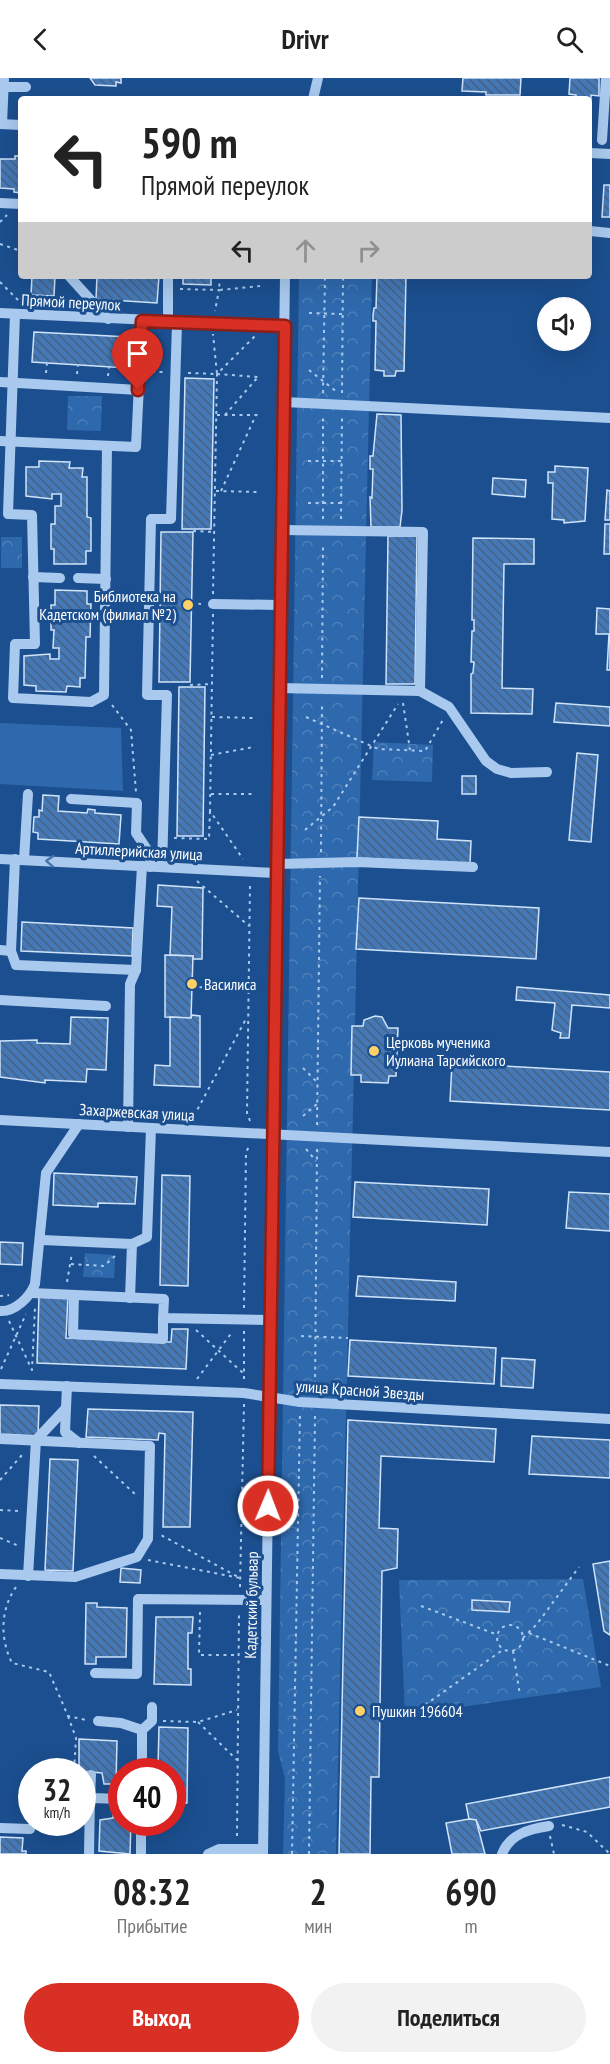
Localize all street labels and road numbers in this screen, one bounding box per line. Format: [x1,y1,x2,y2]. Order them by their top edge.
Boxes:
street label: Прямой переулок [21,289,122,315]
street label: Артиллерийская улица [75,838,203,864]
street label: Захаржевская улица [79,1099,195,1125]
street label: улица Красной Звезды [295,1376,425,1404]
street label: Кадетский бульвар [240,1551,262,1659]

